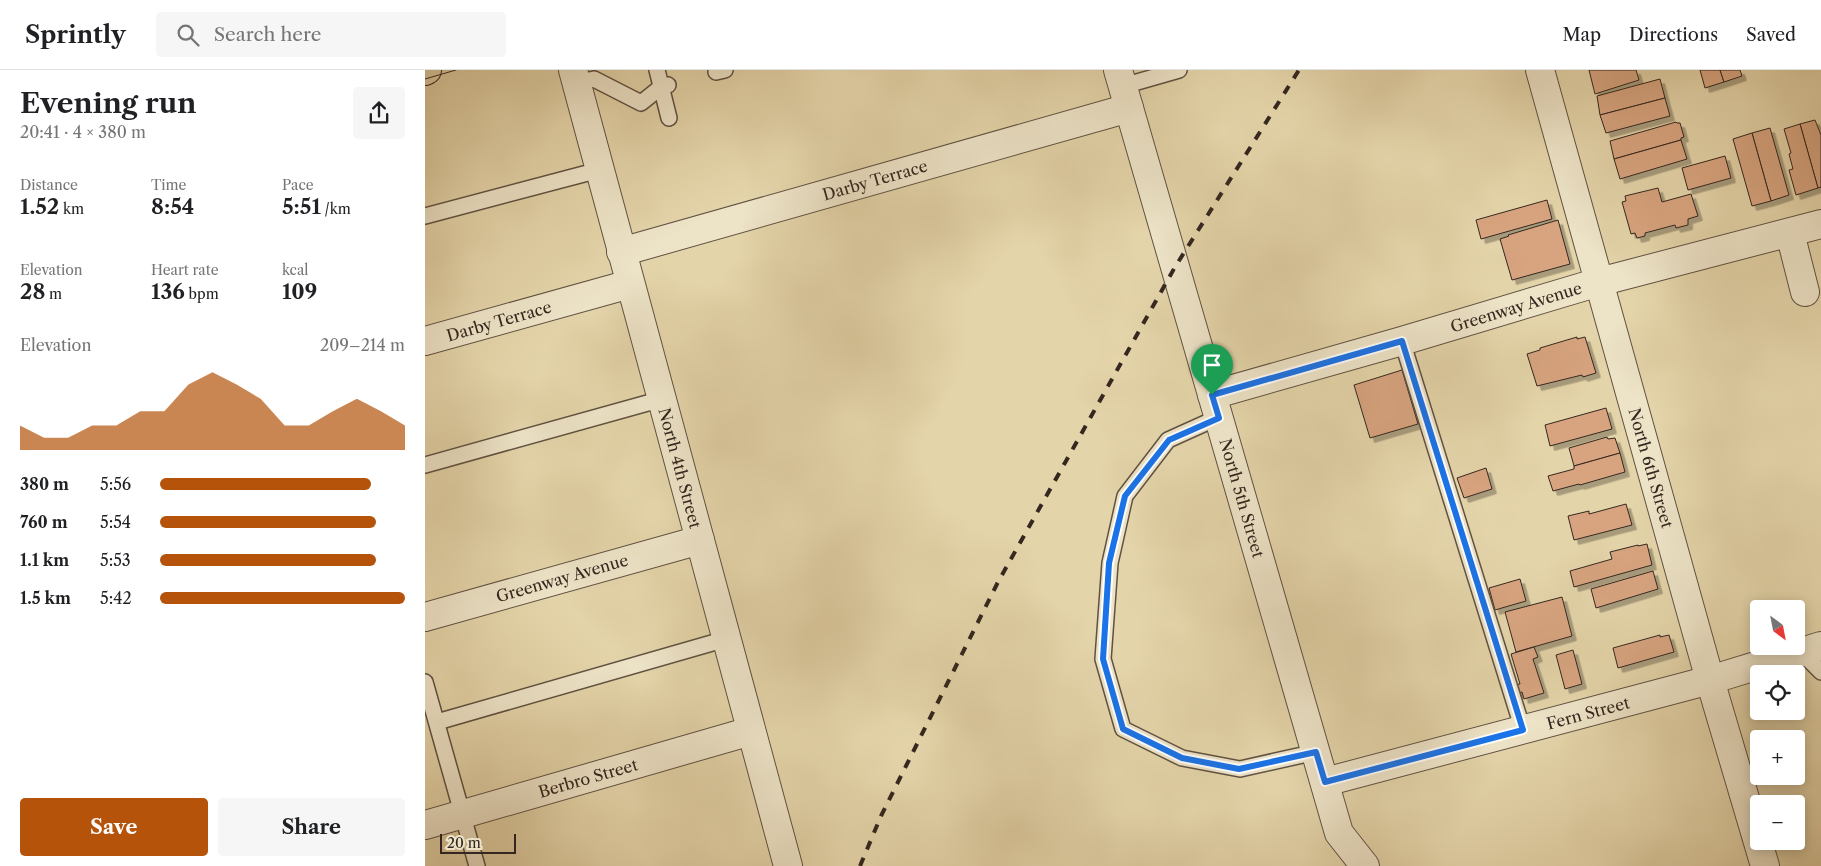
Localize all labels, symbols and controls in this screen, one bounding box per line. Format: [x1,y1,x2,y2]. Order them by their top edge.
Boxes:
search box [156,12,506,57]
text: Sprintly [25,20,126,49]
icon: search [174,21,202,49]
text: Search here [214,23,321,46]
text: Map [1562,24,1601,46]
text: Directions [1629,24,1718,46]
text: Saved [1746,24,1796,46]
text: Evening run [20,86,196,120]
button: share [353,87,405,139]
text: 20:41 · 4 × 380 m [20,122,146,142]
street label: Darby Terrace [820,155,930,205]
text: Distance [20,176,78,194]
text: Time [151,176,186,194]
text: Pace [282,176,314,194]
text: 1.52 [20,194,59,219]
text: 8:54 [151,194,194,219]
text: 5:51 [282,194,321,219]
text: km [59,200,84,218]
text: /km [321,200,351,218]
text: Elevation [20,261,83,279]
text: Heart rate [151,261,218,279]
text: kcal [282,261,308,279]
street label: Greenway Avenue [1448,277,1584,337]
text: 28 [20,279,45,304]
text: 136 [151,279,185,304]
text: 109 [282,279,317,304]
text: m [45,285,62,303]
text: bpm [185,285,219,303]
street label: Darby Terrace [444,296,554,346]
text: Elevation [20,335,91,355]
text: 209–214 m [320,335,405,355]
pin [1191,344,1233,395]
icon: arrive [1198,351,1226,379]
street label: North 4th Street [654,406,706,531]
street label: North 6th Street [1624,406,1678,531]
street label: North 5th Street [1215,436,1269,560]
text: 380 m [20,474,69,494]
text: 5:56 [100,474,131,494]
text: 760 m [20,512,68,532]
text: 5:54 [100,512,131,532]
text: 1.1 km [20,550,69,570]
text: 5:53 [100,550,131,570]
street label: Greenway Avenue [494,550,630,606]
text: 1.5 km [20,588,71,608]
text: 5:42 [100,588,132,608]
north arrow [1750,600,1805,655]
map controls [1750,600,1805,850]
button: locate [1750,665,1805,720]
street label: Fern Street [1544,692,1632,734]
button: + [1750,730,1805,785]
street label: Berbro Street [536,754,640,802]
button: − [1750,795,1805,850]
button: Save [20,798,208,856]
button: Share [218,798,405,856]
scale bar [440,831,516,854]
text: 20 m [447,834,481,852]

